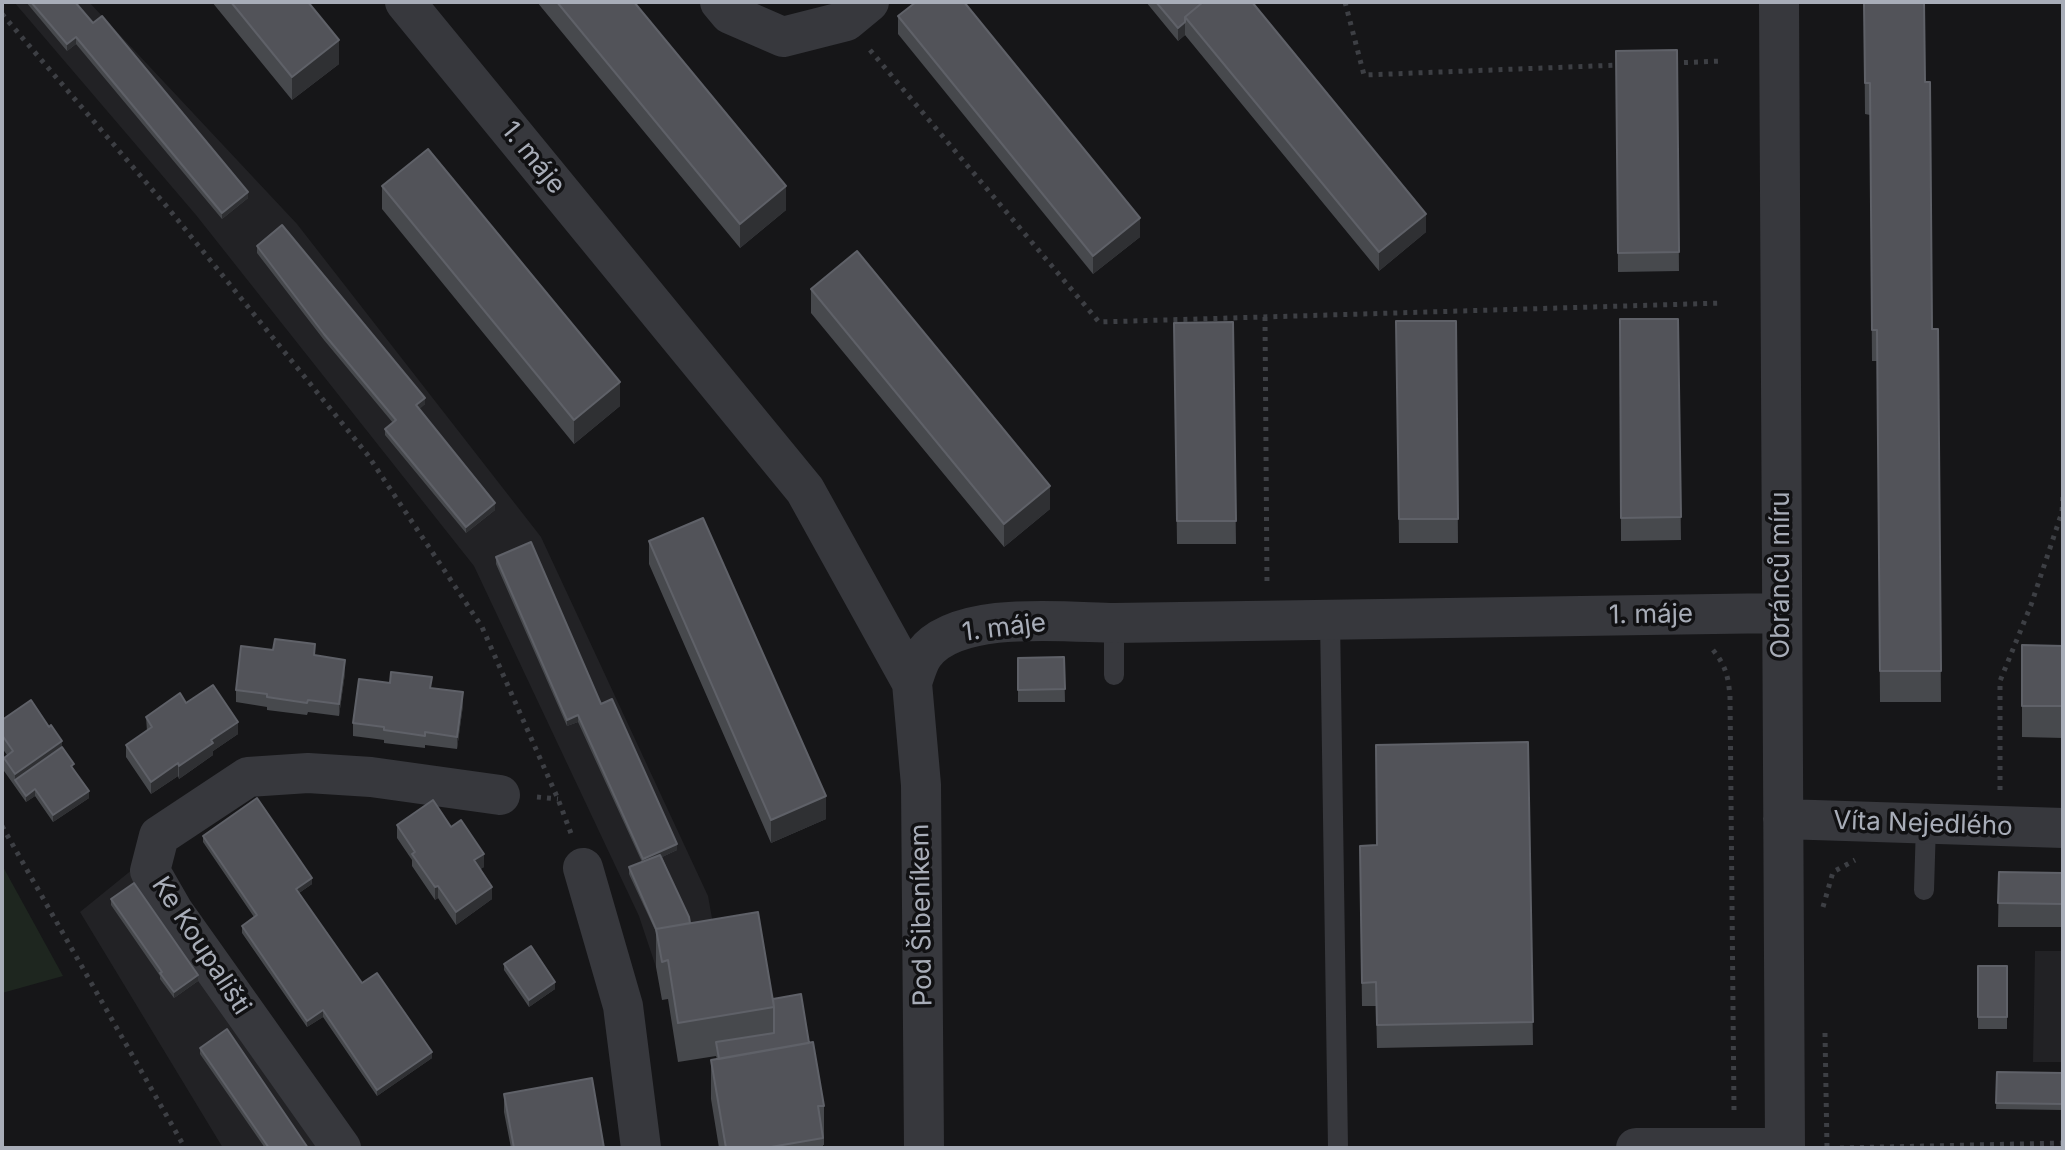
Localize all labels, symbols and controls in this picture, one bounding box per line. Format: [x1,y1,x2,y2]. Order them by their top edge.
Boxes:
street label: 1. máje [494,115,572,201]
street label: Obránců míru [1765,491,1797,659]
street label: 1. máje [1609,599,1693,631]
street label: 1. máje [960,607,1048,649]
street label: Víta Nejedlého [1833,805,2013,843]
street label: Pod Šibeníkem [905,823,939,1007]
street label: Ke Koupališti [145,871,257,1021]

